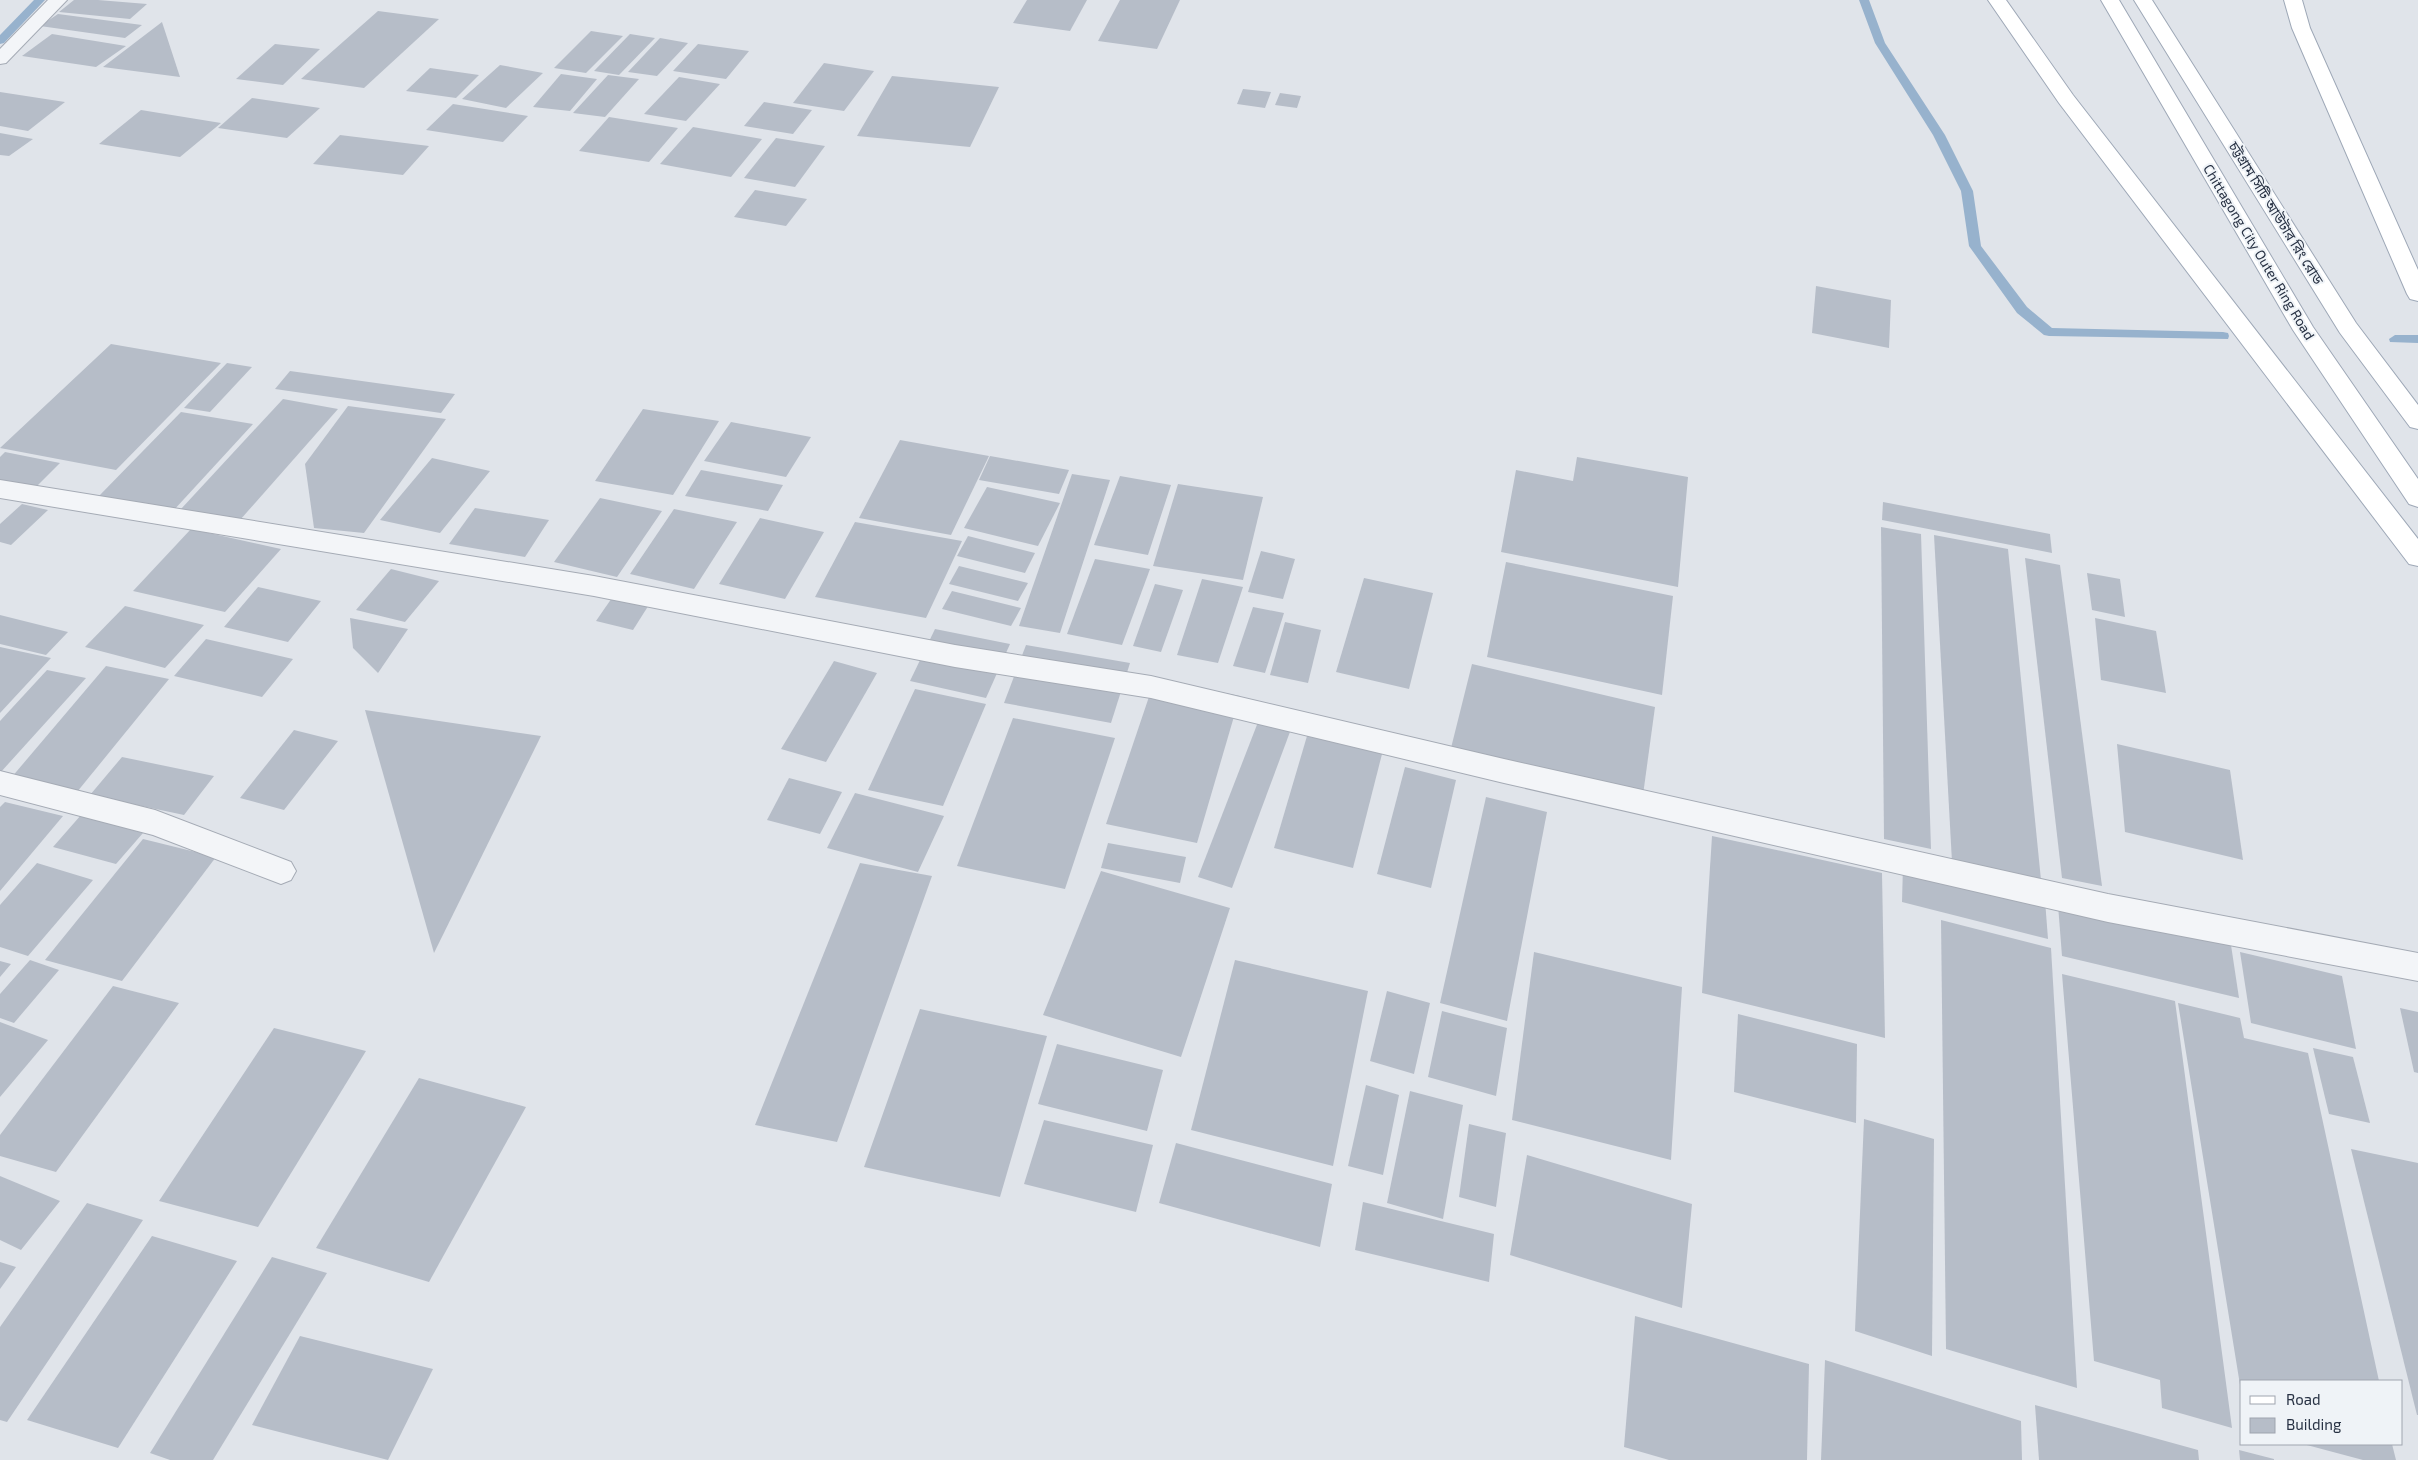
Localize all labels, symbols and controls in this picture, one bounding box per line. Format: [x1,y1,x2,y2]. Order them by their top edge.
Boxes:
street label: চট্টগ্রাম সিটি আউটার রিং রোড [2225,137,2328,288]
street label: Chittagong City Outer Ring Road [2200,161,2319,343]
legend [2240,1380,2403,1445]
text: Road [2286,1390,2321,1408]
text: Building [2286,1415,2342,1433]

